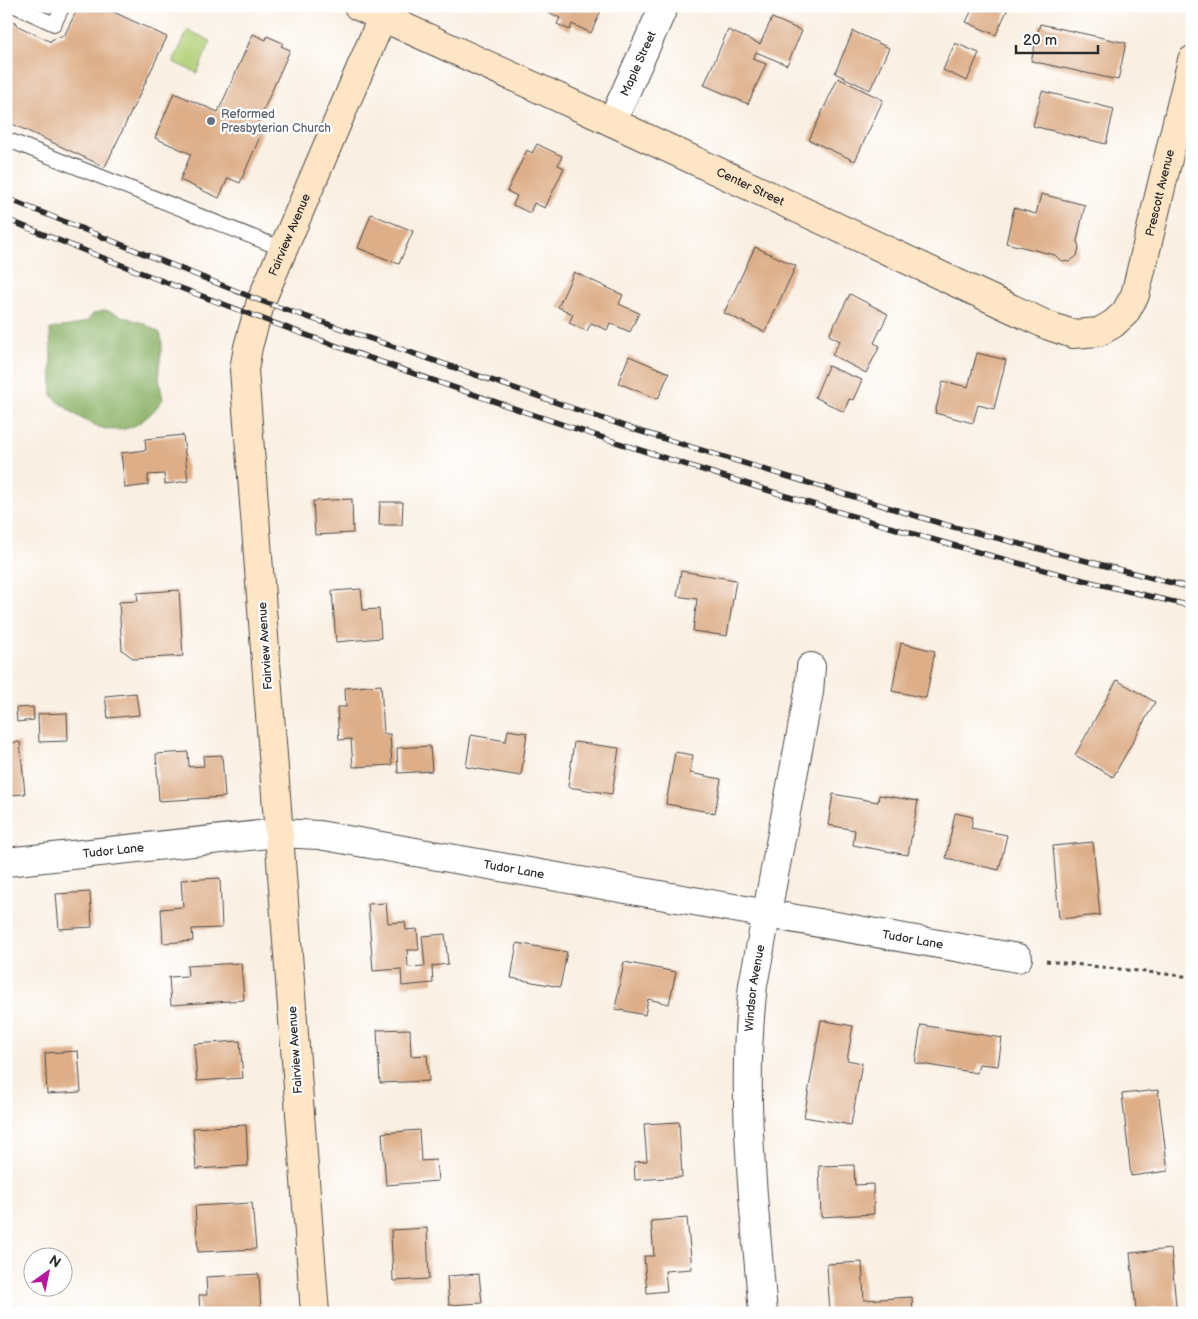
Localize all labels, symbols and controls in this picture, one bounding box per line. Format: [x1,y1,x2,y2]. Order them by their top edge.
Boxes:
scale bar [1016,22,1098,54]
street label: Maple Street [618,29,660,99]
text: 20 m [1023,31,1057,50]
place label: Reformed Presbyterian Church [221,107,331,136]
marker: Reformed Presbyterian Church [205,115,217,127]
street label: Prescott Avenue [1143,148,1178,238]
street label: Center Street [714,165,787,209]
street label: Fairview Avenue [266,191,314,278]
street label: Fairview Avenue [255,602,276,690]
street label: Tudor Lane [82,840,145,862]
street label: Tudor Lane [482,857,545,883]
street label: Tudor Lane [881,927,944,953]
street label: Windsor Avenue [742,943,769,1032]
street label: Fairview Avenue [285,1006,306,1094]
north arrow [22,1246,72,1296]
text: N [46,1252,64,1272]

